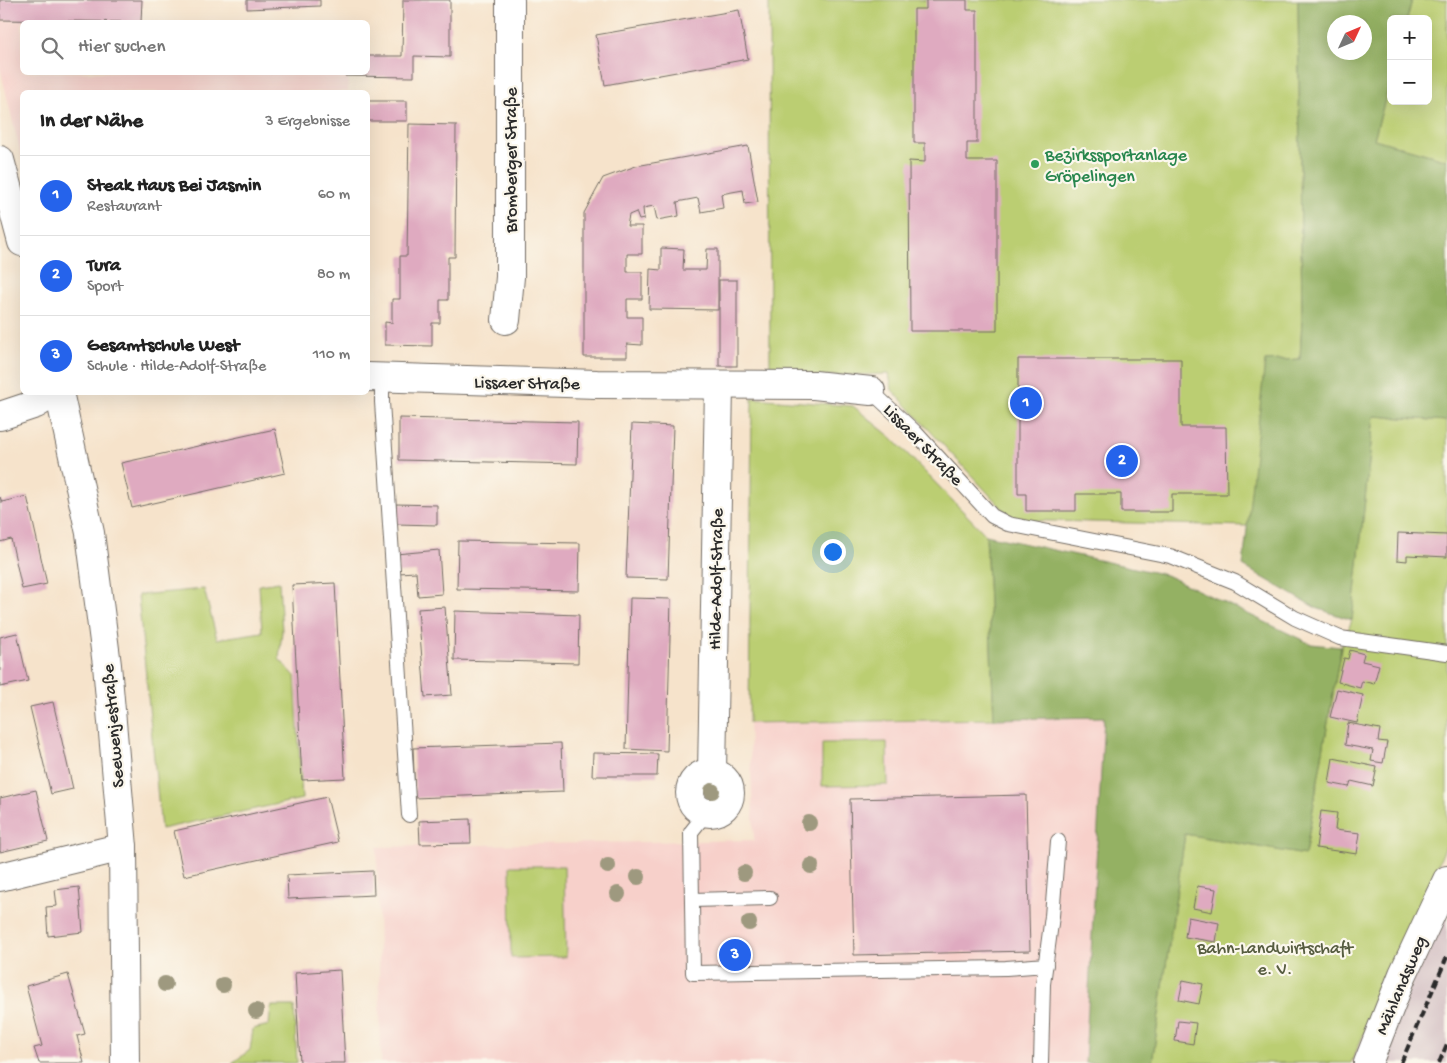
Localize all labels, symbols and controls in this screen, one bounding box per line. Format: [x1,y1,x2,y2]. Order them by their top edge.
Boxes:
north arrow [1327,15,1372,60]
map controls [1387,15,1432,105]
button: + [1387,15,1432,60]
search box [20,20,370,75]
icon: search [38,34,66,62]
text: Hier suchen [78,36,165,59]
button: − [1387,60,1432,105]
street label: Bromberger Straße [502,87,523,234]
text: In der Nähe [40,110,143,135]
text: 3 Ergebnisse [265,113,350,132]
place label: Bezirkssportanlage Gröpelingen [1044,146,1188,188]
marker: Bezirkssportanlage Gröpelingen [1029,158,1041,170]
text: Steak Haus Bei Jasmin [87,175,261,198]
text: 1 [53,186,59,205]
text: 60 m [318,186,350,205]
text: Restaurant [87,198,161,217]
text: Tura [87,255,121,278]
text: 2 [52,266,60,285]
text: 80 m [317,266,350,285]
text: Sport [87,278,123,297]
text: Gesamtschule West [87,335,239,358]
text: 3 [52,346,60,365]
text: 110 m [313,346,350,365]
text: Schule · Hilde-Adolf-Straße [87,358,266,377]
street label: Lissaer Straße [474,373,581,396]
pin: 1 [1010,384,1042,422]
street label: Lissaer Straße [878,400,967,492]
pin: 2 [1106,442,1138,480]
street label: Hilde-Adolf-Straße [706,507,729,650]
your location [820,539,846,565]
street label: Seewenjestraße [99,662,130,788]
street label: Mählandsweg [1372,933,1433,1039]
pin: 3 [719,936,751,974]
park label: Bahn-Landwirtschaft e. V. [1196,939,1354,981]

